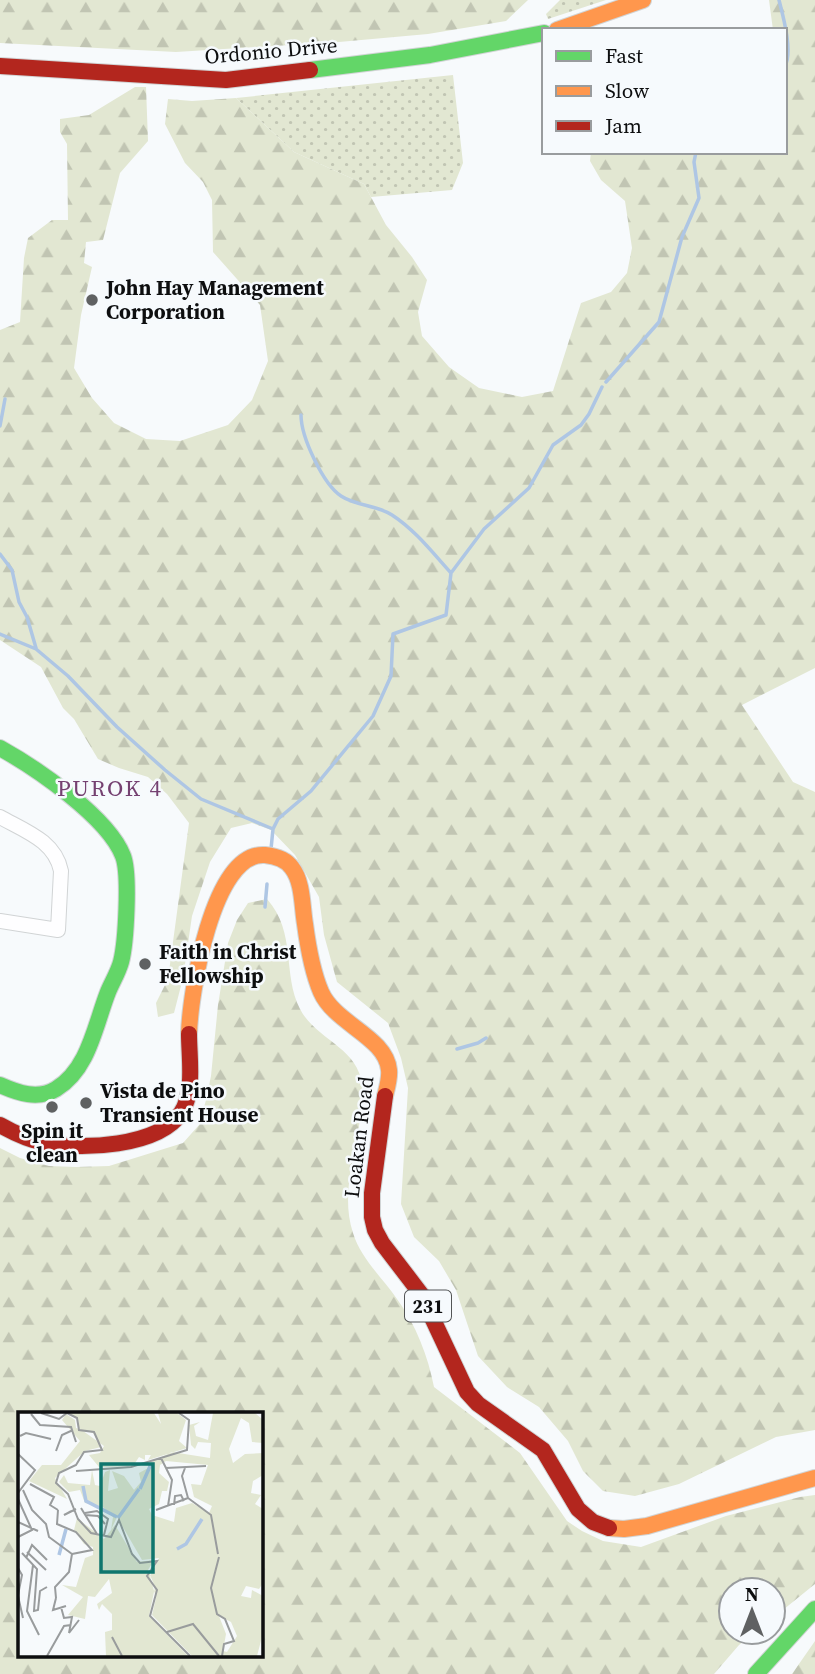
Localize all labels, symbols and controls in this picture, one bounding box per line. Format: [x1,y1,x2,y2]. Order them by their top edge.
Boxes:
legend [542,28,787,154]
street label: Ordonio Drive [203,30,338,71]
text: Fast [605,41,643,70]
text: Slow [605,76,649,105]
text: Jam [604,111,642,140]
place label: John Hay Management Corporation [104,273,324,326]
marker: John Hay Management Corporation [84,292,100,308]
district label: PUROK 4 [57,772,163,804]
place label: Faith in Christ Fellowship [159,937,297,990]
marker: Faith in Christ Fellowship [137,956,153,972]
street label: Loakan Road [337,1075,380,1199]
place label: Vista de Pino Transient House [100,1076,258,1129]
marker: Vista de Pino Transient House [78,1095,94,1111]
marker: Spin it clean [44,1099,60,1115]
place label: Spin it clean [21,1116,84,1169]
road number: 231 [405,1290,451,1322]
inset map [18,1412,262,1656]
north arrow [717,1576,787,1646]
text: N [745,1581,759,1607]

